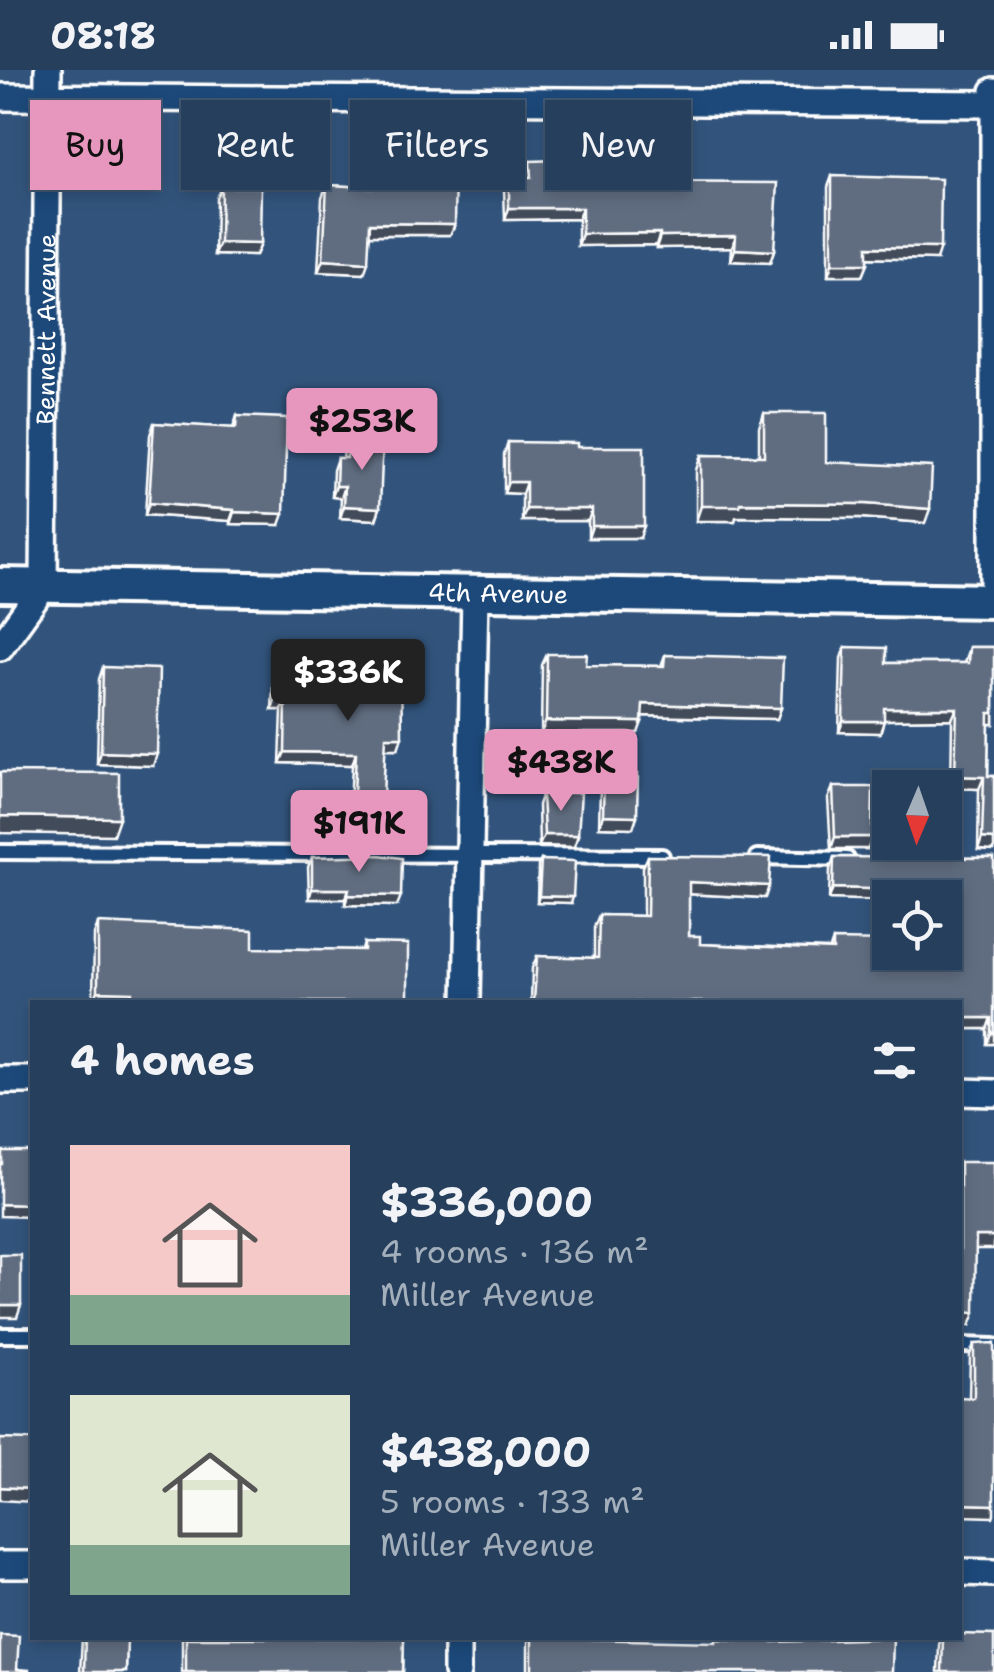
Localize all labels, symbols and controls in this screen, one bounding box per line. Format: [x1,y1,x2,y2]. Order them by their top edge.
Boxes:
text: 08:18 [50,10,156,61]
chip: Buy [30,100,161,190]
chip: Rent [181,100,330,190]
chip: Filters [350,100,525,190]
chip: New [545,100,691,190]
street label: Bennett Avenue [28,234,64,425]
pin: $253K [292,388,432,473]
text: $253K [308,399,416,442]
street label: 4th Avenue [428,575,568,611]
pin: $336K [278,639,418,724]
text: $336K [293,650,403,693]
pin: $438K [491,729,631,814]
text: $438K [506,740,616,783]
north arrow [872,770,962,860]
map controls [872,770,962,970]
pin: $191K [289,790,429,875]
text: $191K [313,801,405,844]
button: locate [872,880,962,970]
text: 4 homes [70,1032,255,1088]
icon: filters [867,1033,922,1088]
text: $336,000 [380,1174,593,1230]
icon: home [150,1185,270,1305]
text: 4 rooms · 136 m² [380,1230,649,1273]
text: Miller Avenue [380,1273,595,1316]
text: $438,000 [380,1424,591,1480]
icon: home [150,1435,270,1555]
text: 5 rooms · 133 m² [380,1480,645,1523]
text: Miller Avenue [380,1523,595,1566]

